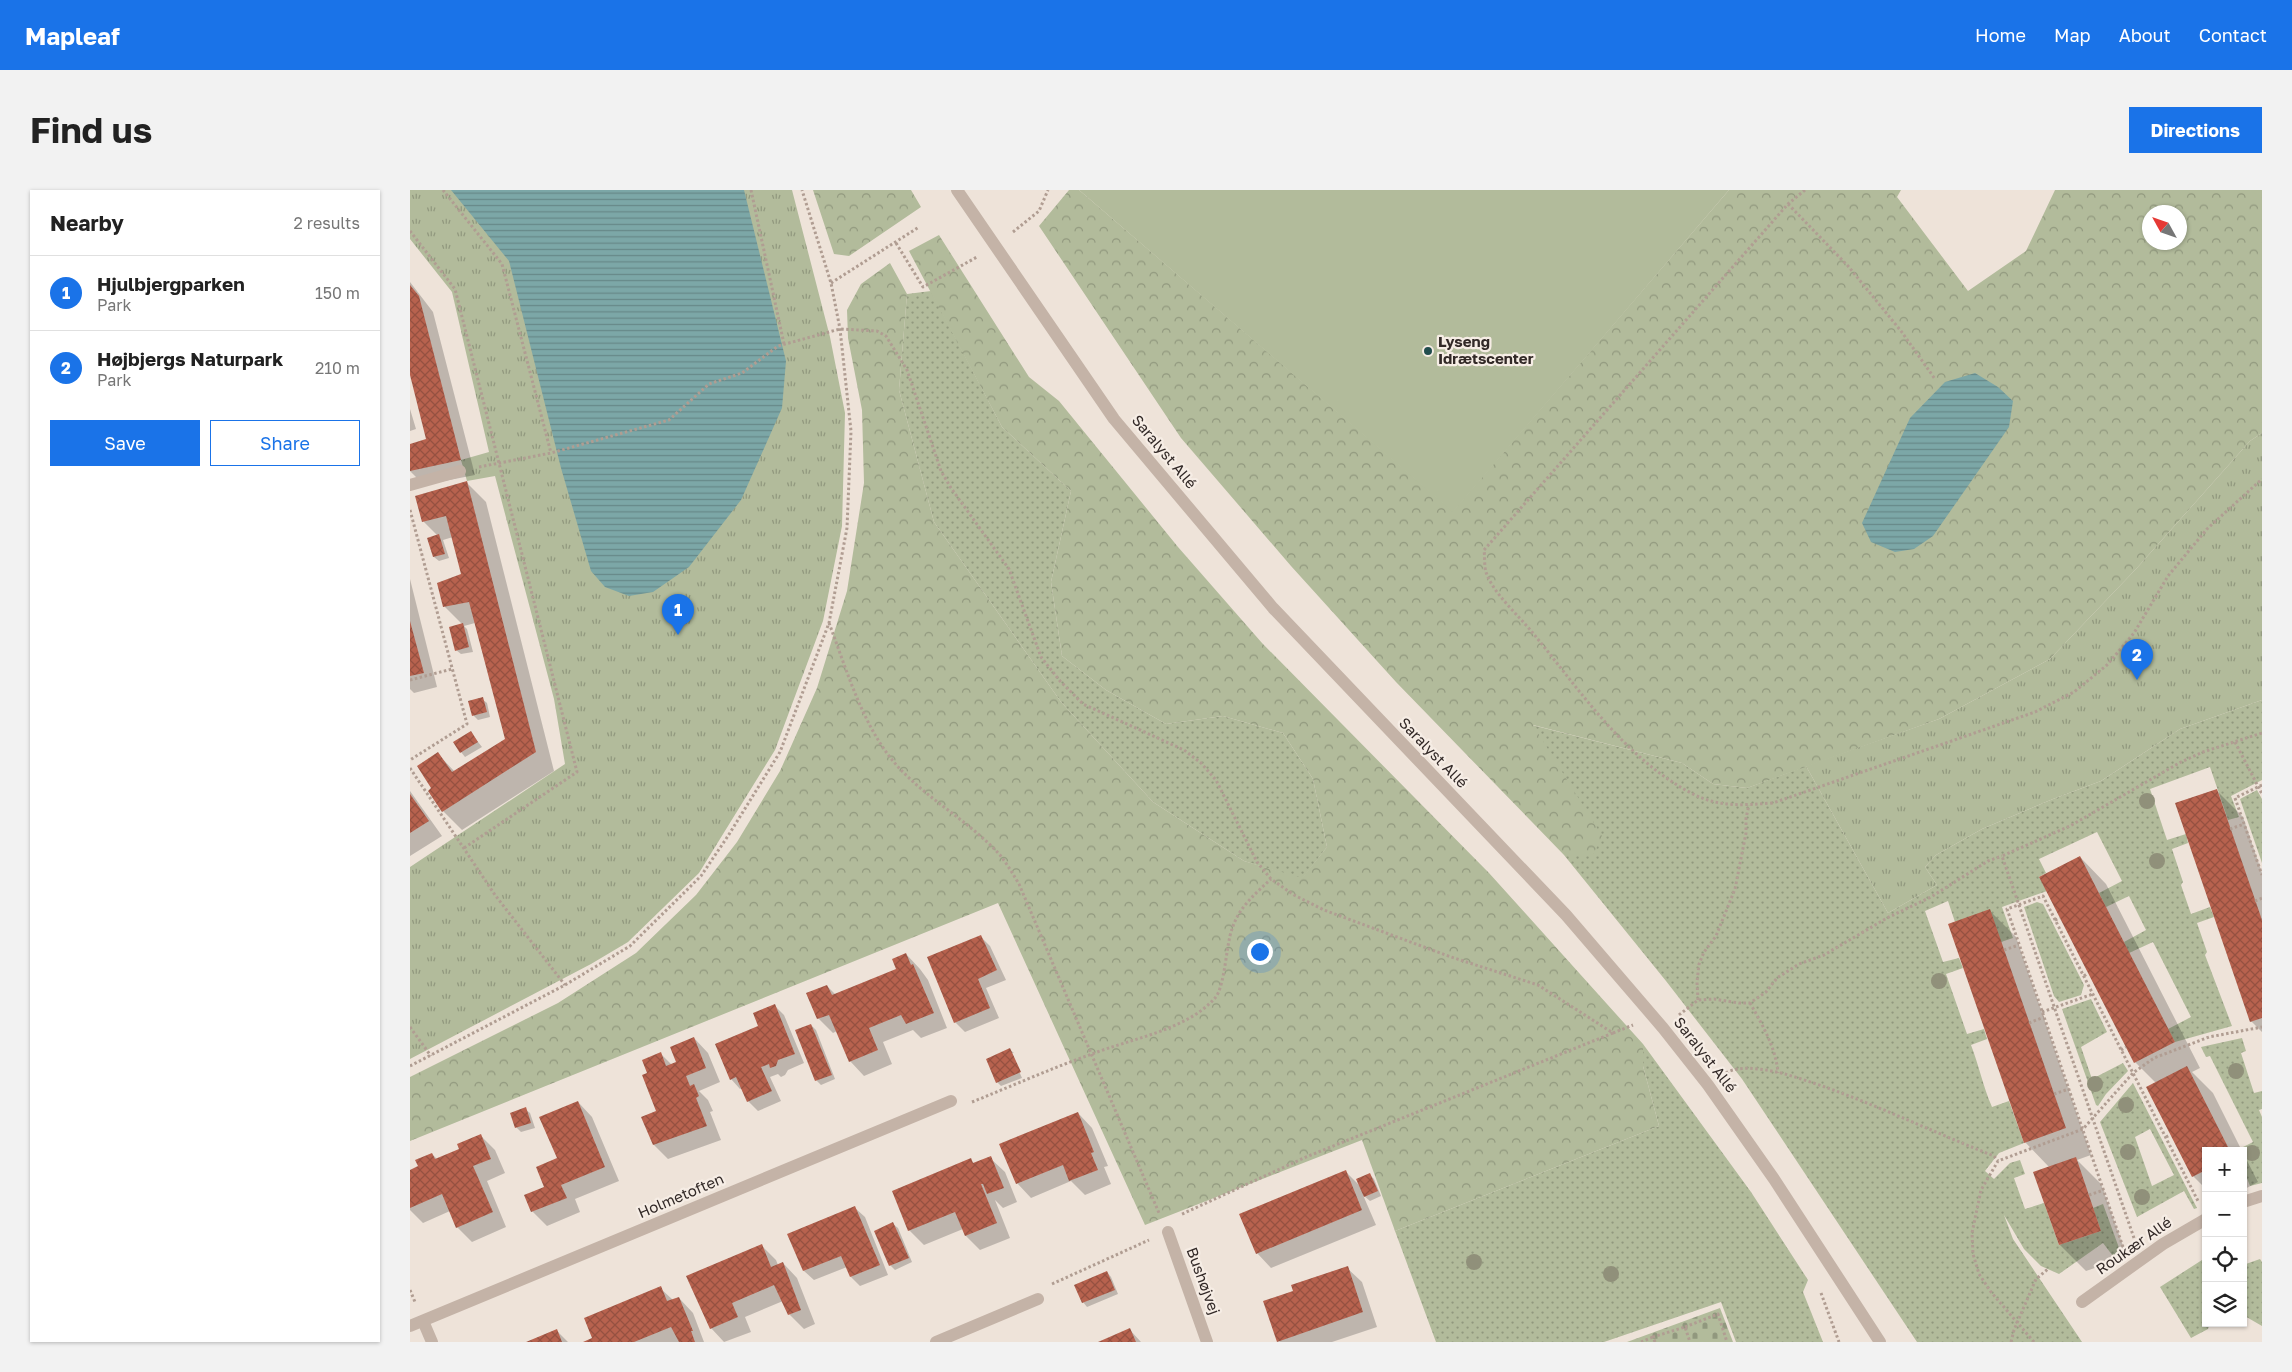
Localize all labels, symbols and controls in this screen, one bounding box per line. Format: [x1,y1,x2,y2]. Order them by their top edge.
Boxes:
text: Mapleaf [25,21,120,50]
text: Home [1975,24,2026,46]
text: Map [2054,24,2091,46]
text: About [2119,24,2171,46]
text: Contact [2199,24,2267,46]
button: Directions [2129,107,2262,153]
text: Find us [30,109,152,151]
north arrow [2142,205,2187,250]
text: Nearby [50,210,124,236]
text: 2 results [294,213,360,233]
text: Hjulbjergparken [97,272,245,295]
text: 1 [62,283,70,303]
text: 150 m [315,283,360,303]
text: Park [97,295,132,315]
place label: Lyseng Idrætscenter [1438,332,1534,367]
marker: Lyseng Idrætscenter [1422,345,1434,357]
text: Højbjergs Naturpark [97,347,283,370]
text: 2 [61,358,71,378]
text: 210 m [315,358,360,378]
text: Park [97,370,132,390]
street label: Saralyst Allé [1129,411,1201,492]
button: Save [50,420,200,466]
button: Share [210,420,360,466]
pin: 1 [662,594,694,635]
pin: 2 [2121,639,2153,680]
street label: Saralyst Allé [1396,713,1472,791]
your location [1247,939,1273,965]
street label: Saralyst Allé [1671,1013,1741,1096]
map controls [2202,1147,2247,1327]
button: + [2202,1147,2247,1192]
street label: Holmetoften [635,1169,726,1221]
button: − [2202,1192,2247,1237]
street label: Roukær Allé [2092,1212,2175,1278]
button: locate [2202,1237,2247,1282]
street label: Bushøjvej [1183,1245,1224,1317]
button: layers [2202,1282,2247,1327]

